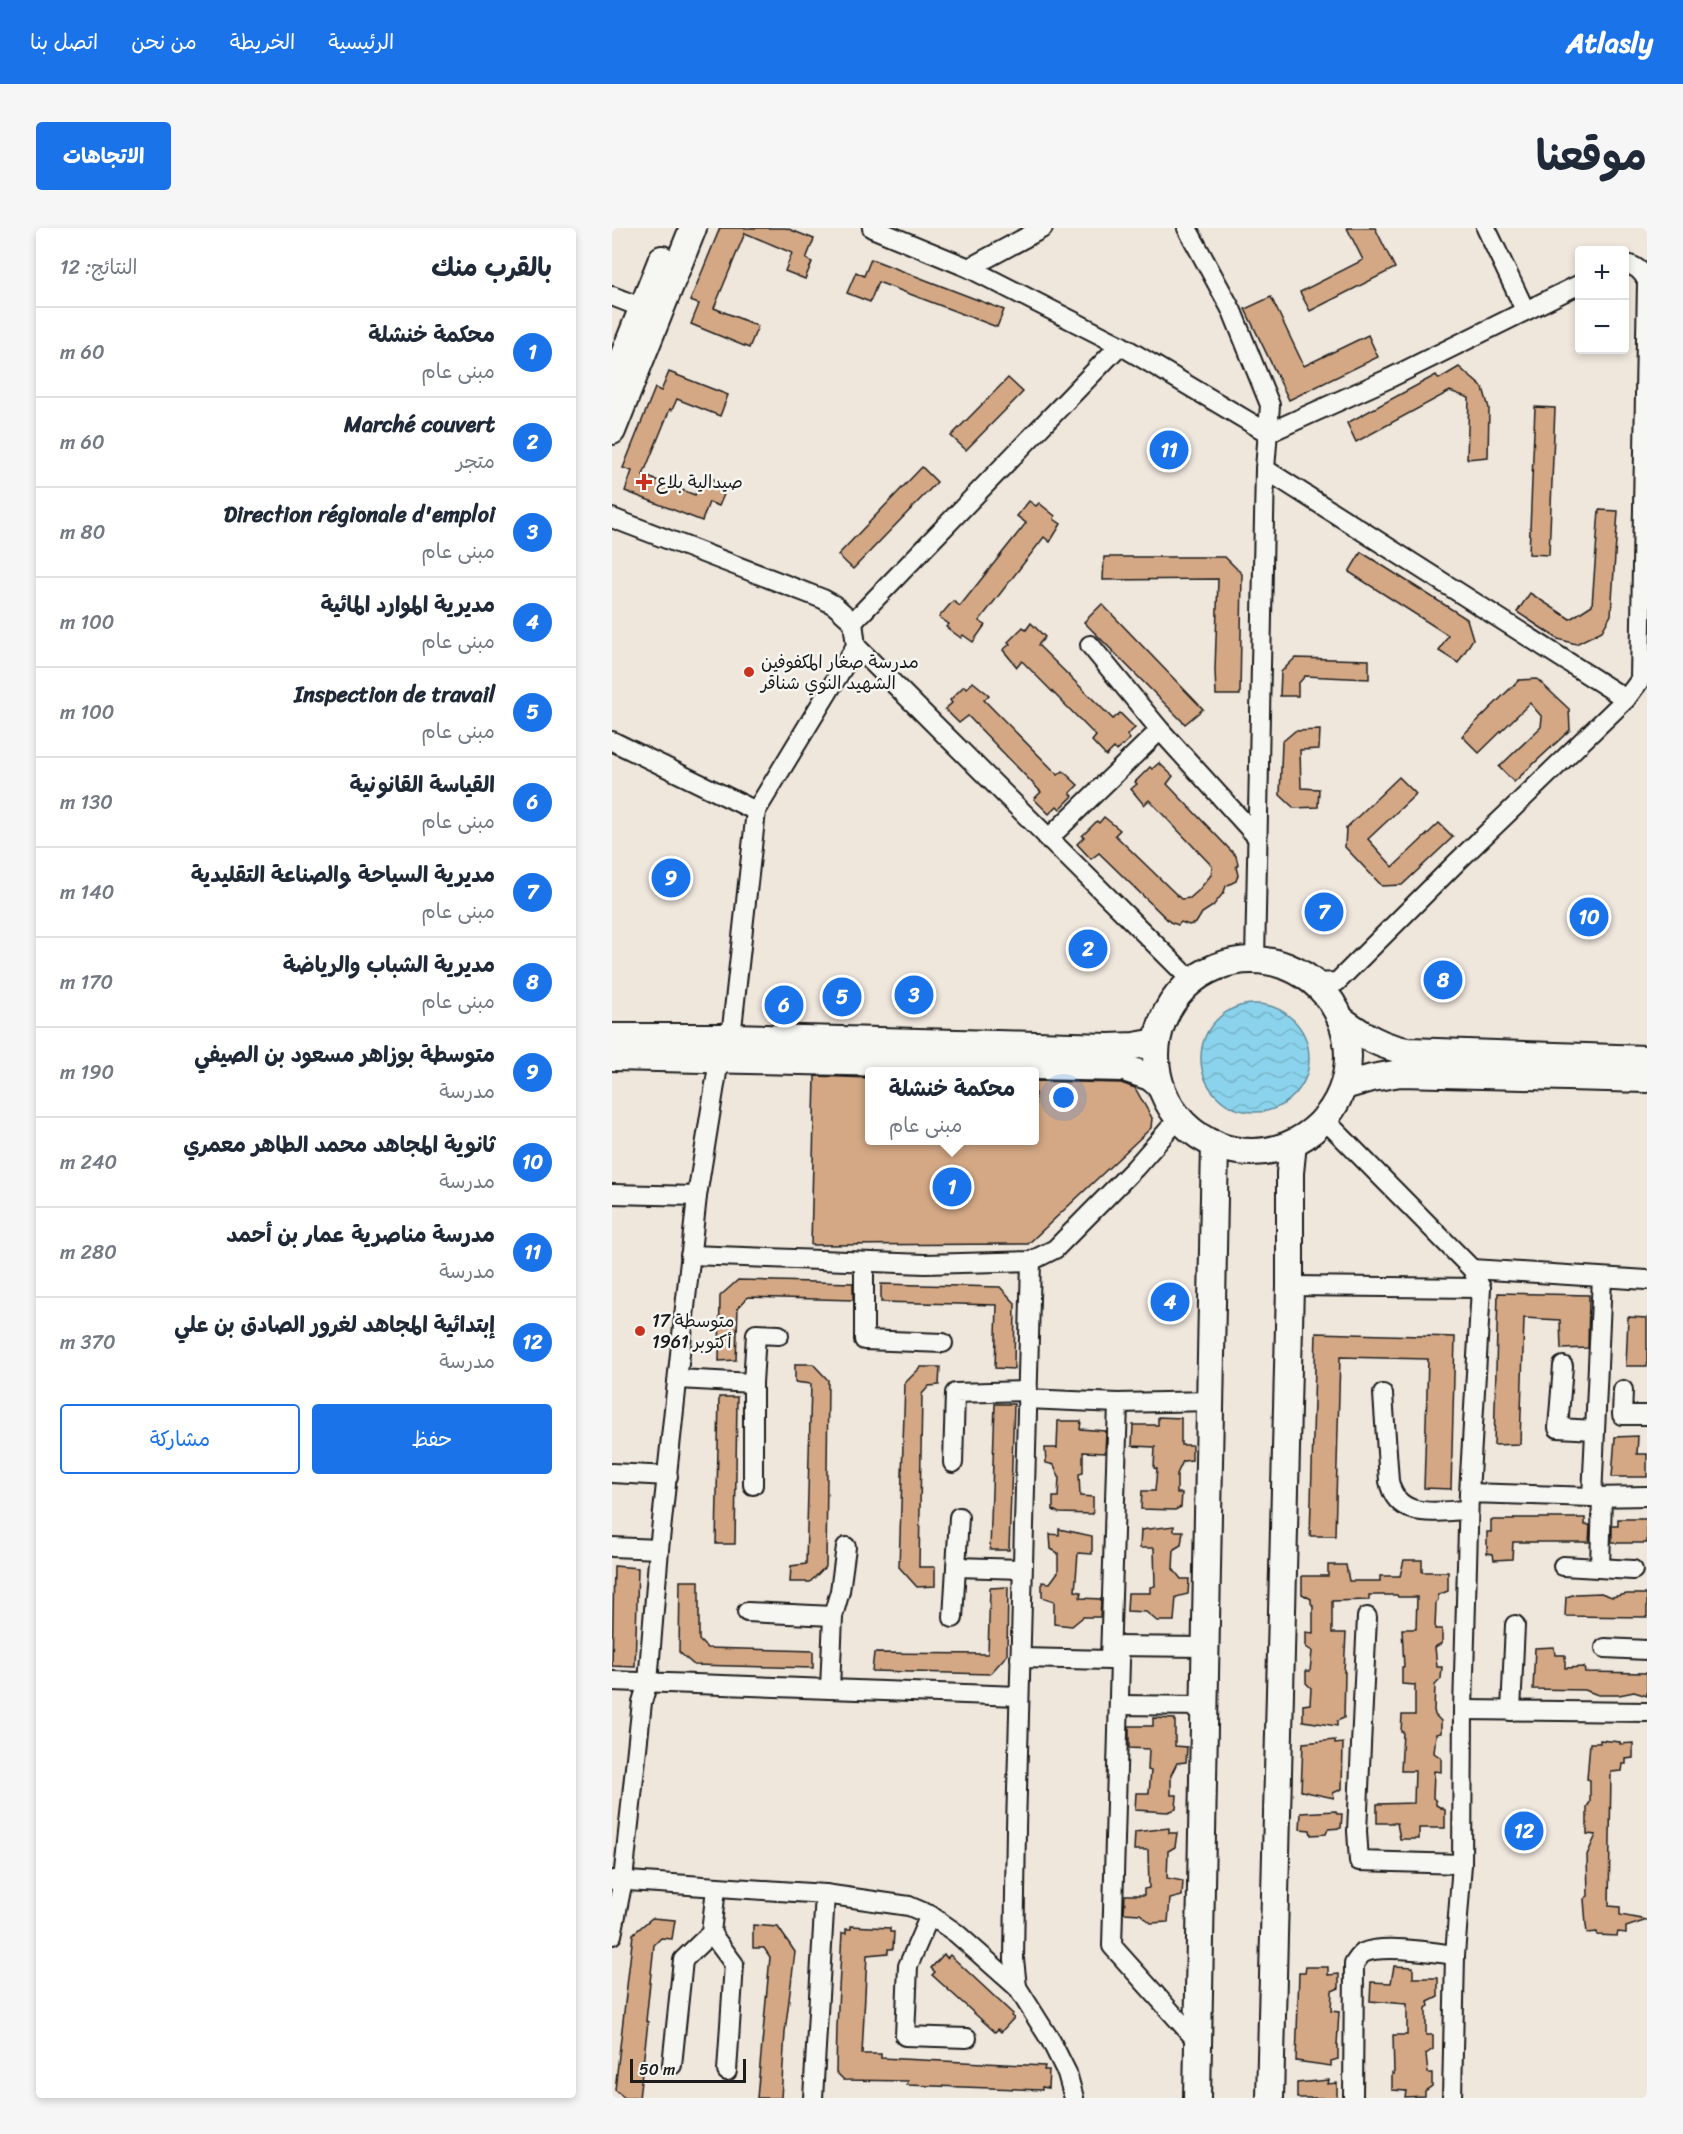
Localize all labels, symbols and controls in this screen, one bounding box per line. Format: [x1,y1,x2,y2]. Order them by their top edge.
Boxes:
text: Atlasly [1566,18,1653,67]
text: اتصل بنا [30,23,98,61]
text: من نحن [131,23,197,61]
text: الخريطة [230,23,295,61]
text: الرئيسية [328,23,394,61]
text: موقعنا [1536,119,1647,193]
button: الاتجاهات [36,122,171,190]
text: بالقرب منك [431,244,552,290]
map controls [1575,246,1629,354]
button: + [1575,246,1629,300]
text: النتائج: 12 [60,250,138,285]
button: − [1575,300,1629,354]
text: محكمة خنشلة [368,315,495,354]
text: 60 m [60,335,105,370]
text: 1 [528,335,537,370]
text: مبنى عام [421,354,495,389]
text: Marché couvert [344,405,495,444]
text: 60 m [60,425,105,460]
text: 2 [527,425,538,460]
pin: 11 [1150,428,1188,472]
text: متجر [456,444,495,479]
place label: صيدالية بلاع [656,466,743,498]
marker: صيدالية بلاع [637,475,651,489]
text: Direction régionale d'emploi [224,495,495,534]
text: 80 m [60,515,105,550]
text: 3 [527,515,538,550]
text: مبنى عام [421,534,495,569]
text: مديرية الموارد المائية [320,585,495,624]
text: 100 m [60,605,114,640]
text: 4 [526,605,539,640]
text: مبنى عام [421,624,495,659]
place label: مدرسة صغار المكفوفين الشهيد النوي شناقر [759,646,919,699]
marker: مدرسة صغار المكفوفين الشهيد النوي شناقر [742,665,756,679]
text: Inspection de travail [294,675,495,714]
text: 100 m [60,695,114,730]
text: 5 [526,695,539,730]
text: مبنى عام [421,714,495,749]
text: القياسة القانونية [350,765,495,804]
text: 130 m [60,785,113,820]
text: 6 [527,785,538,820]
text: مبنى عام [421,804,495,839]
text: مديرية السياحة والصناعة التقليدية [191,855,495,894]
pin: 9 [652,856,690,900]
text: 140 m [60,875,114,910]
text: 7 [527,875,538,910]
pin: 7 [1304,890,1344,934]
text: مبنى عام [421,894,495,929]
pin: 10 [1570,894,1608,940]
pin: 2 [1068,926,1108,972]
text: مديرية الشباب والرياضة [283,945,495,984]
pin: 8 [1424,958,1462,1002]
text: 170 m [60,965,113,1000]
text: 8 [526,965,539,1000]
pin: 3 [894,972,934,1017]
pin: 5 [822,974,862,1020]
pin: 6 [764,982,804,1028]
text: مبنى عام [421,984,495,1019]
text: متوسطة بوزاهر مسعود بن الصيفي [194,1035,495,1074]
text: 190 m [60,1055,114,1090]
text: 9 [526,1055,539,1090]
popup [865,1067,1039,1145]
text: محكمة خنشلة [889,1069,1015,1108]
text: مدرسة [439,1074,495,1109]
your location [1049,1083,1078,1112]
text: مبنى عام [889,1108,962,1143]
text: ثانوية المجاهد محمد الطاهر معمري [183,1125,495,1164]
text: 240 m [60,1145,117,1180]
text: 10 [522,1145,543,1180]
text: مدرسة [439,1164,495,1199]
pin: 1 [932,1164,972,1210]
text: مدرسة مناصرية عمار بن أحمد [226,1215,495,1254]
text: 280 m [60,1235,117,1270]
text: 11 [524,1235,541,1270]
text: مدرسة [439,1254,495,1289]
pin: 4 [1150,1280,1190,1324]
text: إبتدائية المجاهد لغرور الصادق بن علي [174,1305,495,1344]
place label: متوسطة 17 أكتوبر 1961 [652,1305,735,1358]
marker: متوسطة 17 أكتوبر 1961 [633,1324,647,1338]
text: 370 m [60,1325,116,1360]
text: 12 [522,1325,543,1360]
text: مدرسة [439,1344,495,1379]
button: مشاركة [60,1404,300,1474]
button: حفظ [312,1404,552,1474]
pin: 12 [1504,1808,1544,1854]
text: 50 m [639,2055,675,2084]
scale bar [630,2056,746,2084]

